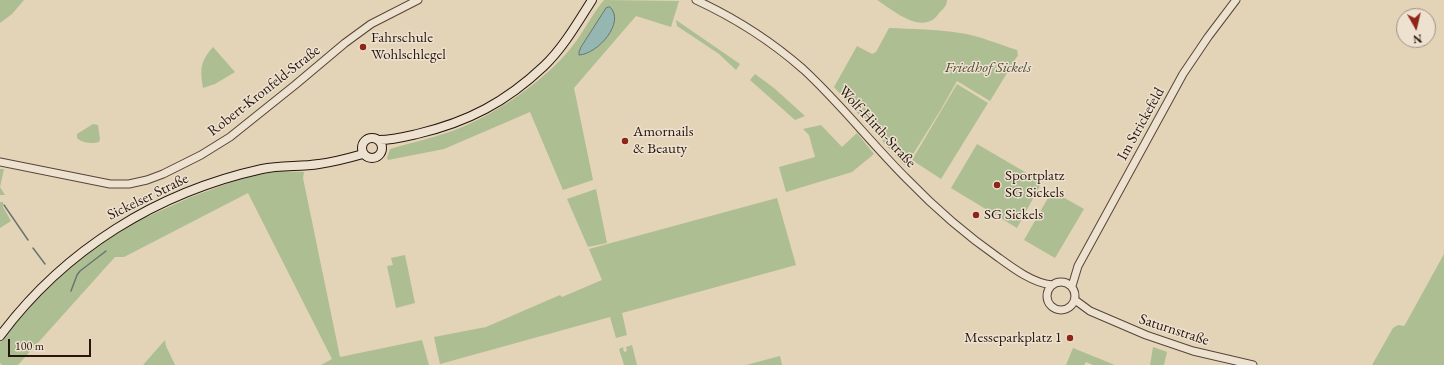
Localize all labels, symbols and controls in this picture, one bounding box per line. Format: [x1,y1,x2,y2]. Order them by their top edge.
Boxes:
north arrow [1396,8,1436,48]
place label: Fahrschule Wohlschlegel [371,29,446,64]
text: N [1412,31,1423,46]
street label: Robert-Kronfeld-Straße [204,42,324,140]
marker: Fahrschule Wohlschlegel [358,42,368,52]
park label: Friedhof Sickels [945,59,1031,77]
street label: Wolf-Hirth-Straße [834,82,920,172]
street label: Im Strickefeld [1114,84,1168,164]
place label: Amornails & Beauty [633,123,694,158]
marker: Amornails & Beauty [620,136,630,146]
place label: Sportplatz SG Sickels [1005,167,1064,202]
street label: Sickelser Straße [104,170,192,224]
marker: Sportplatz SG Sickels [992,180,1002,190]
place label: SG Sickels [984,206,1043,224]
marker: SG Sickels [971,210,981,220]
street label: Saturnstraße [1137,310,1211,350]
place label: Messeparkplatz 1 [964,329,1062,347]
scale bar [10,331,93,357]
marker: Messeparkplatz 1 [1065,333,1075,343]
text: 100 m [15,338,44,354]

